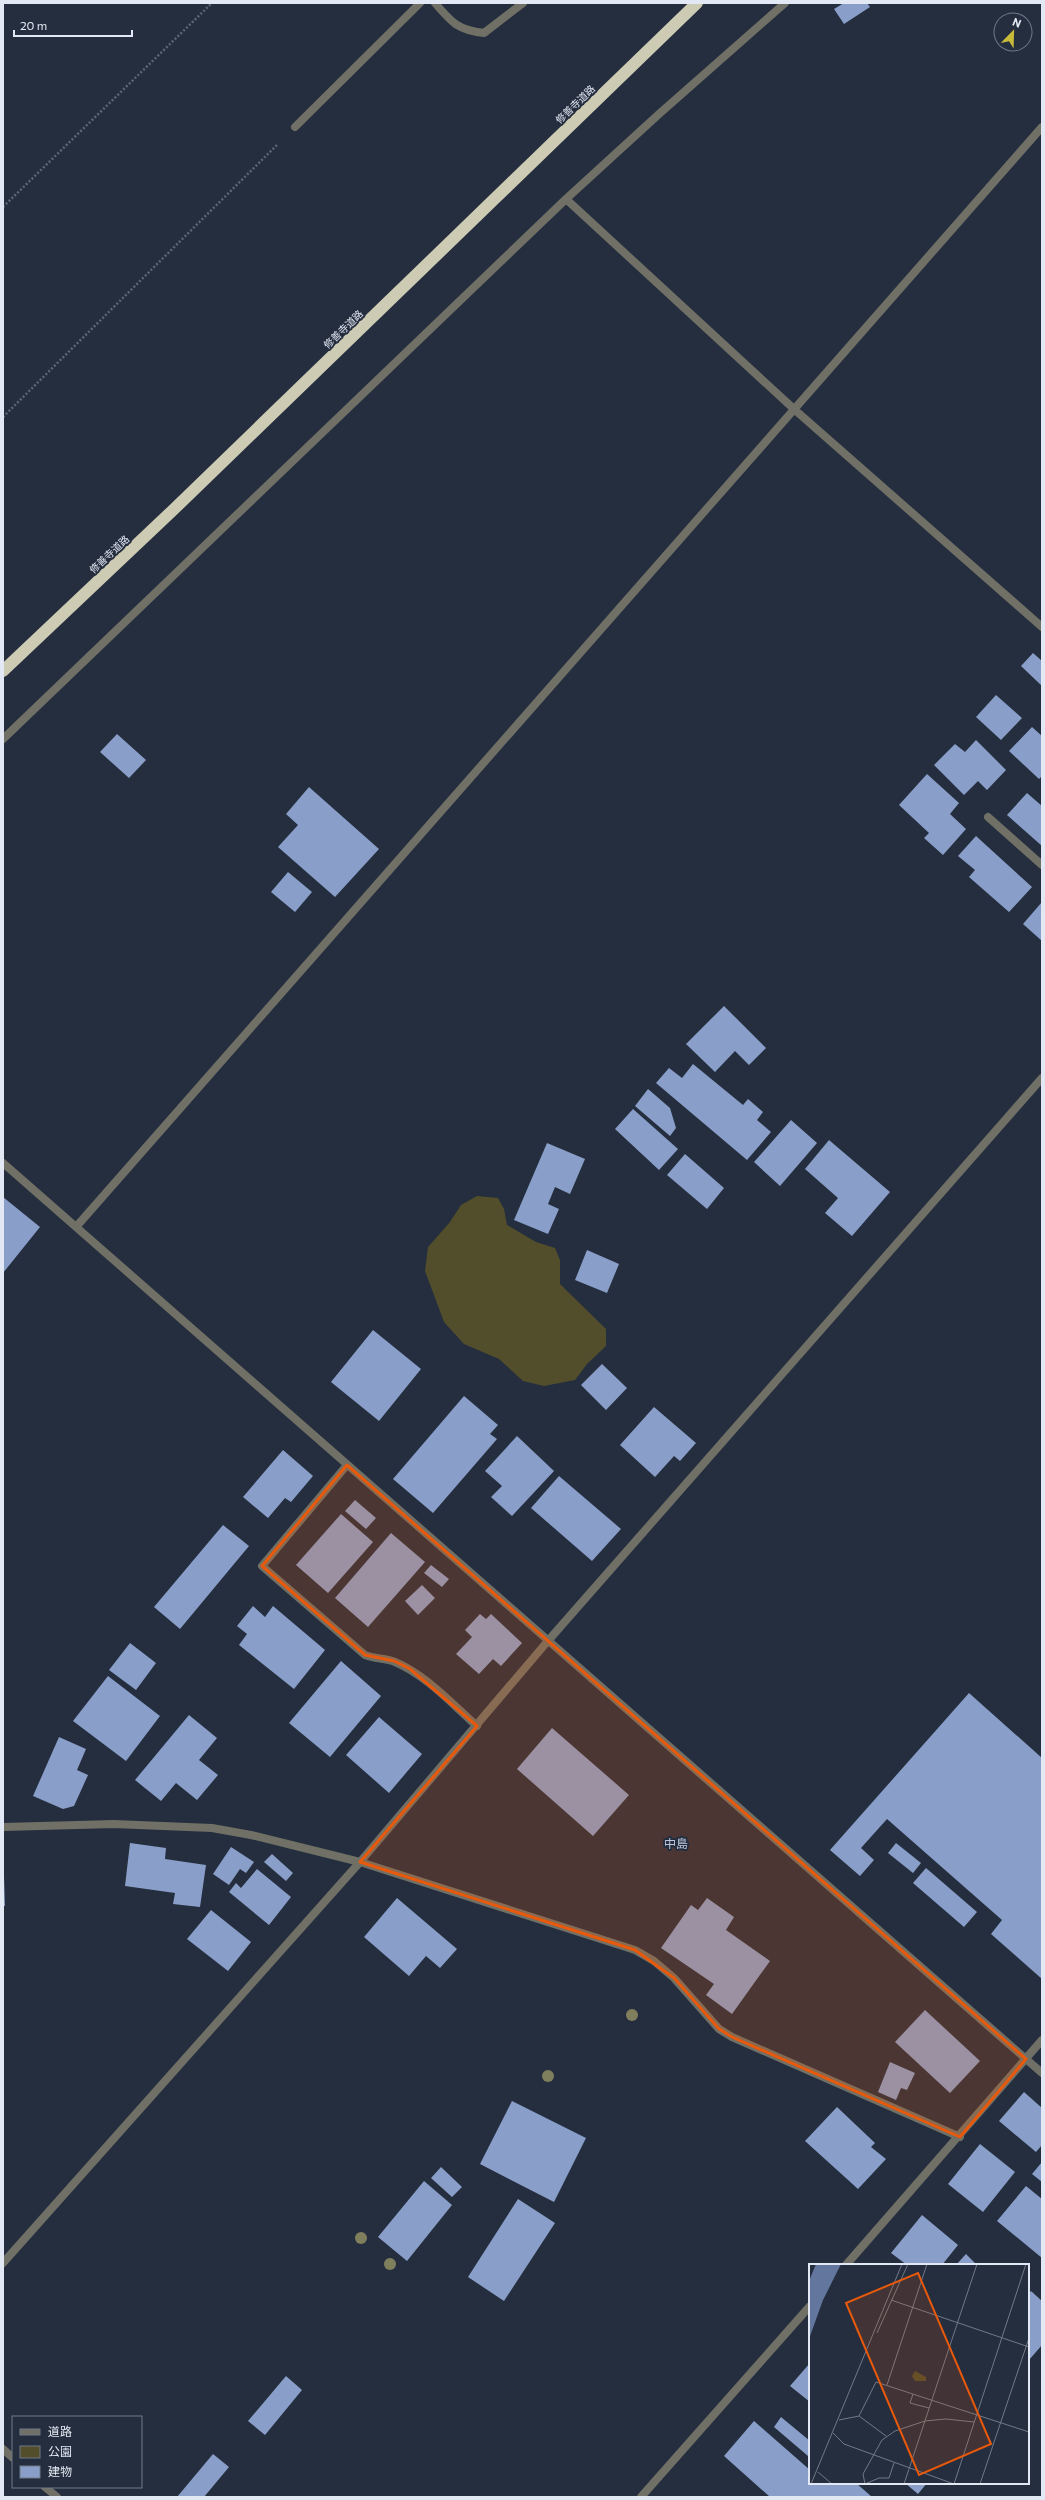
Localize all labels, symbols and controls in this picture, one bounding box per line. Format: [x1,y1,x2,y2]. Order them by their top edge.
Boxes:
scale bar [14,12,132,38]
north arrow [993,12,1033,52]
text: N [1011,15,1023,30]
text: 20 m [20,18,47,32]
street label: 修善寺道路 [552,82,597,126]
street label: 修善寺道路 [320,307,365,351]
street label: 修善寺道路 [86,533,131,576]
district label: 中島 [664,1836,688,1850]
inset map [809,2264,1029,2484]
legend [12,2416,142,2488]
text: 道路 [48,2424,72,2438]
text: 公園 [48,2444,72,2458]
text: 建物 [48,2464,72,2478]

